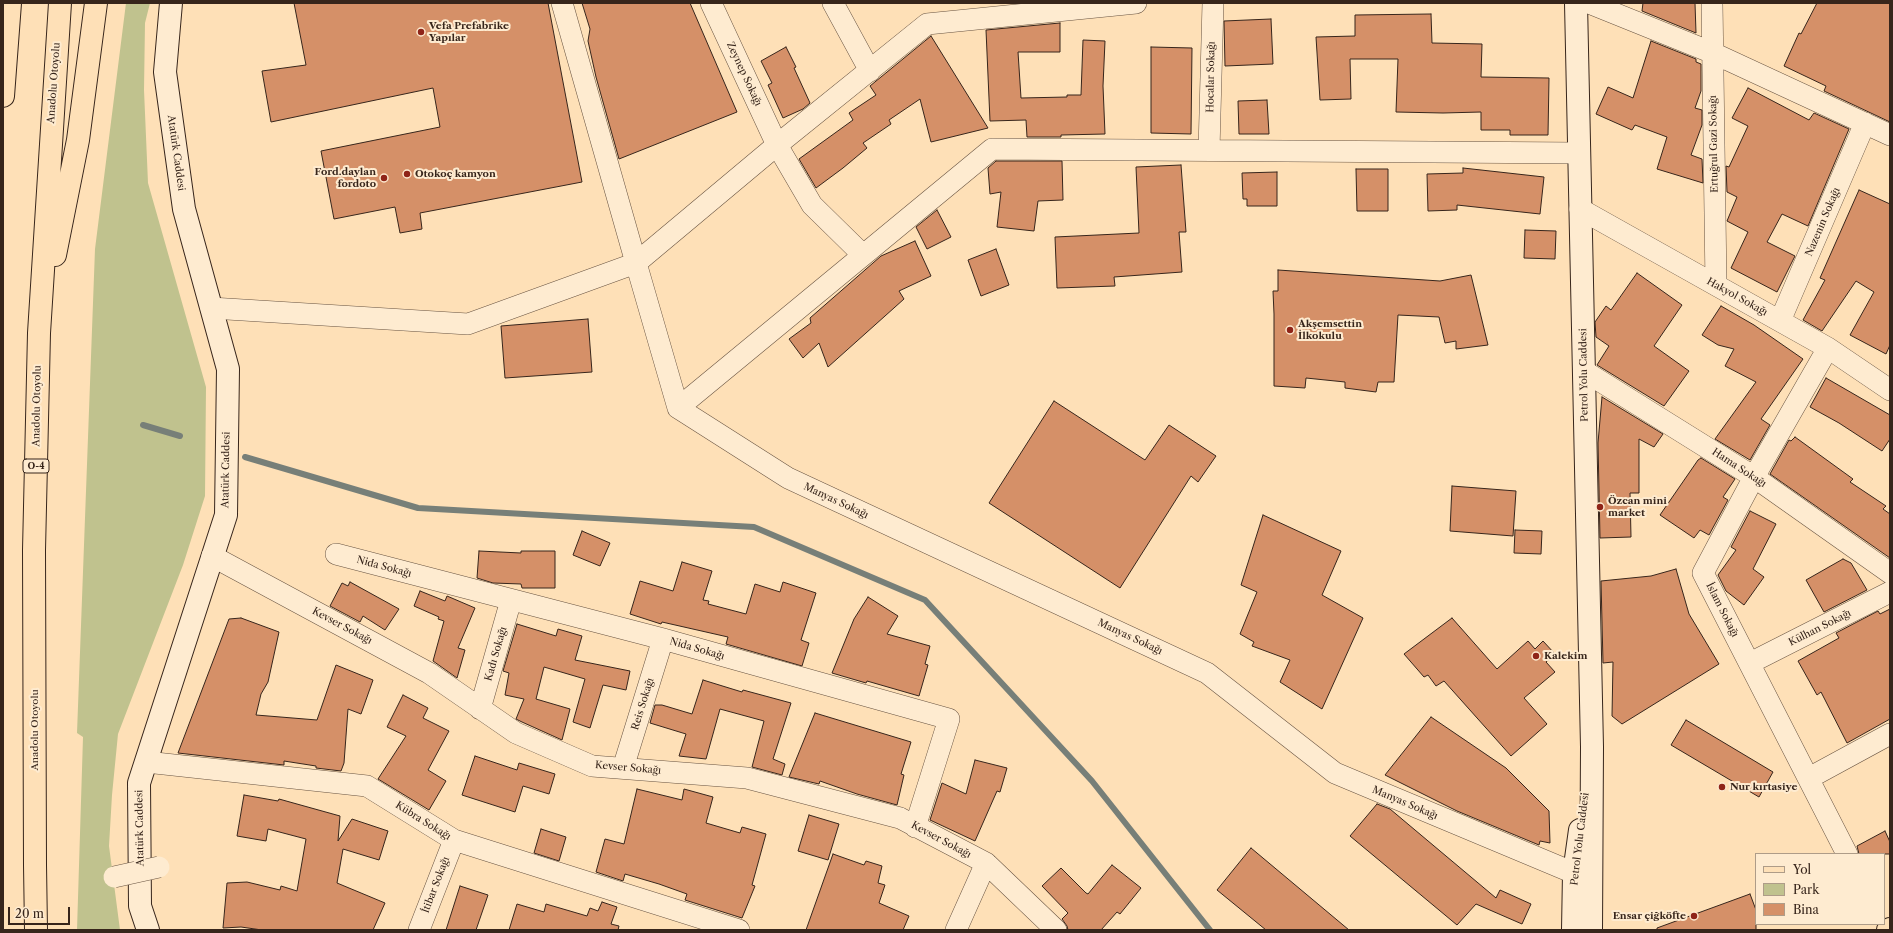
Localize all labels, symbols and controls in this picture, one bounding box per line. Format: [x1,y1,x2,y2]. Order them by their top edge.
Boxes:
place label: Vefa Prefabrike Yapılar [429,20,509,44]
marker: Vefa Prefabrike Yapılar [416,27,426,37]
street label: Zeynep Sokağı [724,40,764,108]
street label: Hocalar Sokağı [1204,41,1218,113]
street label: Anadolu Otoyolu [45,42,63,124]
street label: Ertuğrul Gazi Sokağı [1707,95,1721,193]
street label: Atatürk Caddesi [165,114,187,192]
place label: Ford.daylan fordoto [315,166,376,190]
place label: Otokoç kamyon [415,168,496,180]
marker: Otokoç kamyon [402,169,412,179]
marker: Ford.daylan fordoto [379,173,389,183]
street label: Nazenin Sokağı [1803,186,1843,258]
street label: Hakyol Sokağı [1705,275,1769,319]
place label: Akşemsettin İlkokulu [1298,318,1362,342]
marker: Akşemsettin İlkokulu [1285,325,1295,335]
street label: Petrol Yolu Caddesi [1577,328,1591,422]
street label: Anadolu Otoyolu [30,365,44,447]
street label: Atatürk Caddesi [219,432,233,508]
street label: Hama Sokağı [1710,446,1768,490]
road number: O-4 [23,459,49,473]
street label: Manyas Sokağı [802,481,870,521]
place label: Özcan mini market [1608,495,1667,518]
marker: Özcan mini market [1595,502,1605,512]
street label: Nida Sokağı [355,554,413,580]
street label: İslam Sokağı [1703,581,1741,639]
street label: Kevser Sokağı [310,605,374,647]
street label: Külhan Sokağı [1787,607,1853,649]
street label: Manyas Sokağı [1096,617,1164,657]
street label: Kadı Sokağı [483,625,509,683]
street label: Nida Sokağı [668,635,726,663]
place label: Kalekim [1544,650,1587,662]
marker: Kalekim [1531,651,1541,661]
street label: Reis Sokağı [629,676,657,732]
street label: Anadolu Otoyolu [29,689,41,771]
street label: Kevser Sokağı [595,759,661,777]
place label: Nur kırtasiye [1730,781,1797,793]
marker: Nur kırtasiye [1717,782,1727,792]
street label: Manyas Sokağı [1370,784,1440,822]
street label: Atatürk Caddesi [133,790,147,866]
street label: Petrol Yolu Caddesi [1568,792,1592,886]
street label: Kübra Sokağı [393,799,453,843]
street label: Kevser Sokağı [909,819,973,861]
legend [1755,853,1885,925]
street label: İtibar Sokağı [420,855,452,915]
text: Yol [1793,862,1811,877]
text: Park [1793,882,1819,897]
scale bar [10,899,72,925]
text: Bina [1793,902,1819,917]
text: 20 m [15,906,44,921]
place label: Ensar çiğköfte [1613,910,1686,922]
marker: Ensar çiğköfte [1689,911,1699,921]

